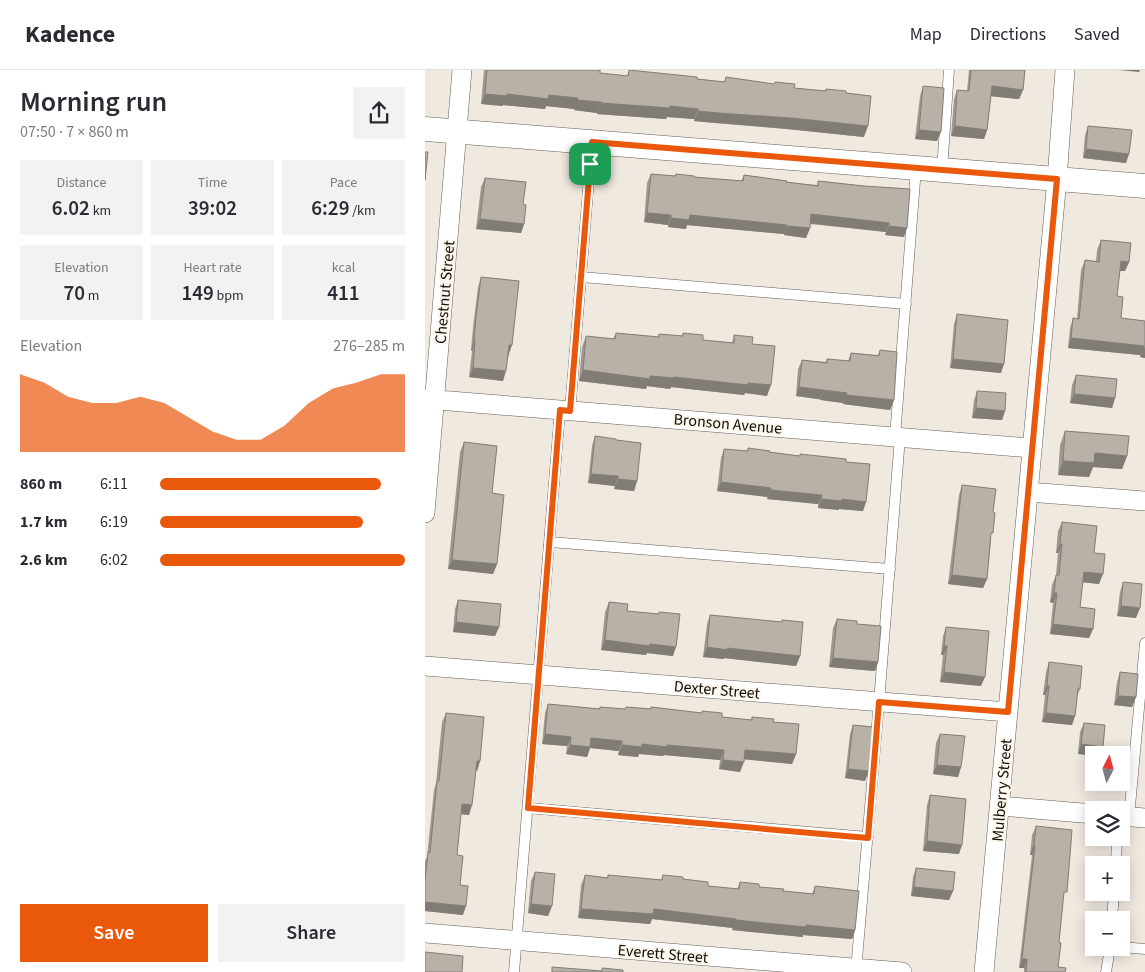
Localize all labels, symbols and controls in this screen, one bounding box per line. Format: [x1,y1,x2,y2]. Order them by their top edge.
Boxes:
text: Kadence [25,17,115,52]
text: Map [910,22,942,47]
text: Directions [970,22,1046,47]
text: Saved [1074,22,1120,47]
text: Morning run [20,82,167,122]
button: share [353,87,405,139]
text: 07:50 · 7 × 860 m [20,121,129,143]
pin [569,143,611,185]
icon: arrive [576,150,604,178]
text: Distance [57,173,106,193]
text: Time [198,173,227,193]
text: Pace [330,173,357,193]
text: 6.02 [52,193,90,223]
text: 39:02 [188,193,237,223]
text: 6:29 [311,193,349,223]
text: km [90,201,111,221]
text: /km [349,201,376,221]
street label: Chestnut Street [430,239,461,345]
text: Elevation [54,258,109,278]
text: Heart rate [183,258,242,278]
text: kcal [332,258,355,278]
text: 70 [64,278,85,308]
text: 149 [181,278,214,308]
text: 411 [327,278,360,308]
text: m [85,286,99,306]
text: bpm [214,286,244,306]
text: Elevation [20,335,82,357]
text: 276–285 m [333,335,405,357]
street label: Bronson Avenue [673,408,783,440]
text: 860 m [20,473,62,495]
text: 6:11 [100,473,128,495]
text: 1.7 km [20,511,67,533]
text: 6:19 [100,511,128,533]
text: 2.6 km [20,549,67,571]
text: 6:02 [100,549,128,571]
street label: Dexter Street [673,675,761,705]
street label: Mulberry Street [987,737,1018,843]
north arrow [1085,746,1130,791]
map controls [1085,746,1130,956]
button: layers [1085,801,1130,846]
button: + [1085,856,1130,901]
button: Save [20,904,208,962]
button: Share [218,904,405,962]
button: − [1085,911,1130,956]
street label: Everett Street [617,939,710,969]

